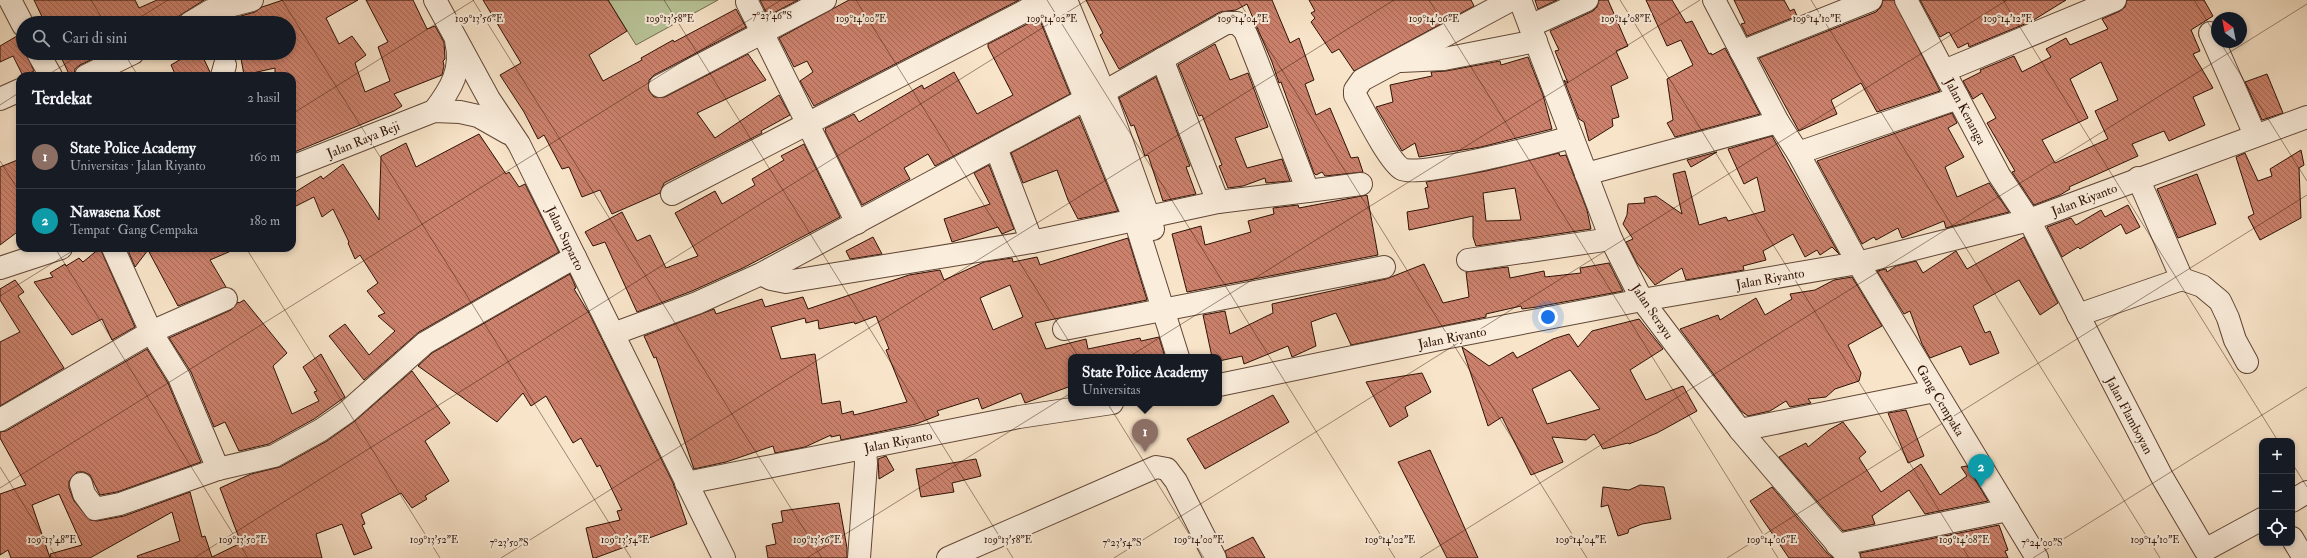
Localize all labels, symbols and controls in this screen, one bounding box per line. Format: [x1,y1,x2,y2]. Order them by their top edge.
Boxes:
text: 7°23'46"S [752,10,792,22]
north arrow [2211,12,2247,48]
text: 109°13'56"E [455,13,503,25]
text: 109°13'58"E [646,13,694,25]
text: 109°14'00"E [836,13,886,25]
text: 109°14'02"E [1027,13,1077,25]
text: 109°14'04"E [1218,13,1268,25]
text: 109°14'06"E [1409,13,1459,25]
text: 109°14'08"E [1601,13,1651,25]
text: 109°14'10"E [1792,13,1842,25]
text: 109°14'12"E [1983,13,2033,25]
search box [16,16,296,60]
icon: search [30,27,52,49]
text: Cari di sini [62,29,127,48]
street label: Jalan Kenanga [1940,74,1990,148]
text: Terdekat [32,88,92,109]
text: 2 hasil [247,90,280,106]
street label: Jalan Raya Beji [324,118,403,163]
text: State Police Academy [70,139,196,158]
text: 1 [43,149,47,165]
text: 160 m [249,149,280,165]
text: Universitas · Jalan Riyanto [70,158,206,174]
street label: Jalan Riyanto [2048,180,2120,221]
text: Nawasena Kost [70,203,160,222]
street label: Jalan Suparto [541,203,588,274]
text: 2 [42,213,48,229]
text: 180 m [250,213,280,229]
text: Tempat · Gang Cempaka [70,222,198,238]
street label: Jalan Riyanto [1734,265,1806,294]
street label: Jalan Serayu [1626,280,1677,343]
your location [1538,307,1558,327]
street label: Jalan Riyanto [1416,324,1488,354]
popup [1068,354,1222,406]
street label: Gang Cempaka [1912,362,1968,440]
text: State Police Academy [1082,363,1208,382]
street label: Jalan Flamboyan [2101,373,2156,458]
text: Universitas [1082,382,1140,398]
pin: 1 [1132,419,1158,452]
street label: Jalan Riyanto [862,428,934,458]
map controls [2259,438,2295,546]
button: + [2259,438,2295,474]
pin: 2 [1968,454,1994,487]
button: − [2259,474,2295,510]
button: locate [2259,510,2295,546]
text: 109°13'48"E [28,534,76,546]
text: 109°13'50"E [219,534,267,546]
text: 109°13'52"E [410,534,458,546]
text: 109°13'54"E [601,534,649,546]
text: 109°13'56"E [793,534,841,546]
text: 109°13'58"E [984,534,1032,546]
text: 109°14'00"E [1174,534,1224,546]
text: 109°14'02"E [1365,534,1415,546]
text: 109°14'04"E [1556,534,1606,546]
text: 109°14'06"E [1747,534,1797,546]
text: 109°14'08"E [1939,534,1989,546]
text: 109°14'10"E [2130,534,2180,546]
text: 7°23'50"S [490,537,528,549]
text: 7°23'54"S [1102,537,1142,549]
text: 7°24'00"S [2021,537,2063,549]

